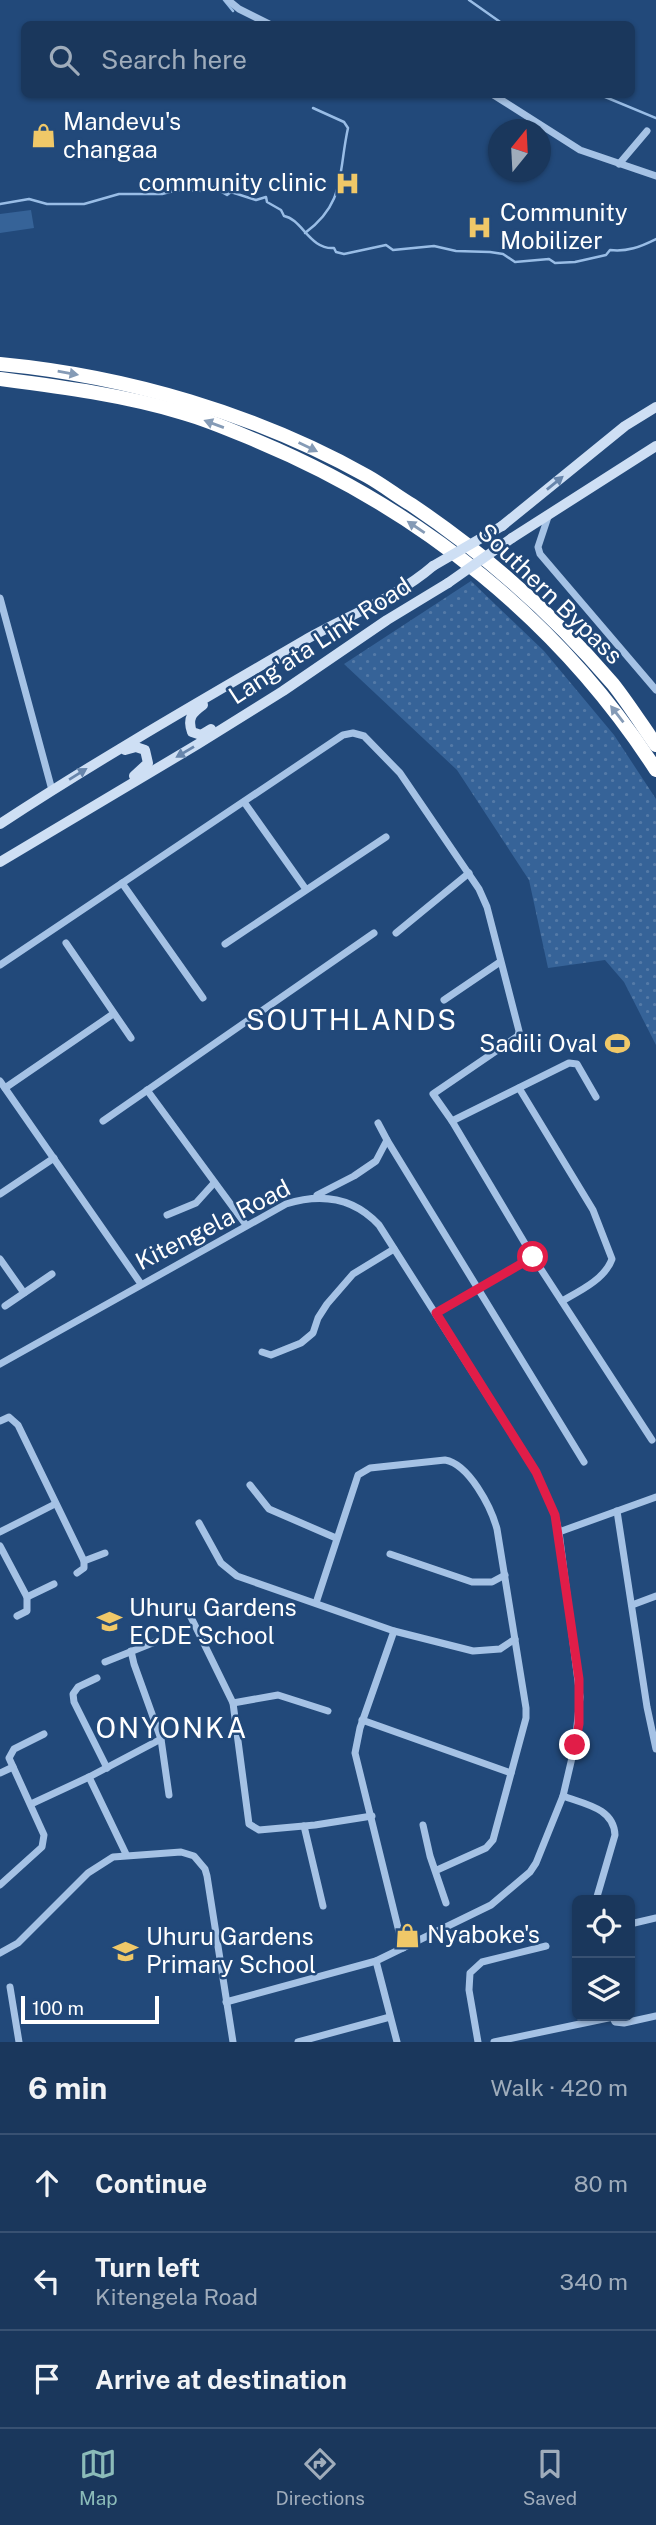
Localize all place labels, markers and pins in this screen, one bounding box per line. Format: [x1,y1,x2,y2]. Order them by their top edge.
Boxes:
place label: Mandevu's changaa [63,107,181,163]
shop icon: Mandevu's changaa [29,122,57,150]
place label: community clinic [138,168,327,196]
hospital icon: community clinic [333,169,361,197]
place label: Community Mobilizer [500,198,628,254]
hospital icon: Community Mobilizer [466,213,494,241]
place label: Sadili Oval [479,1029,598,1057]
sports icon: Sadili Oval [604,1030,632,1058]
place label: Uhuru Gardens ECDE School [129,1593,297,1649]
school or university icon: Uhuru Gardens ECDE School [95,1608,123,1636]
place label: Nyaboke's [427,1920,540,1948]
shop icon: Nyaboke's [393,1921,421,1949]
place label: Uhuru Gardens Primary School [146,1922,316,1978]
school or university icon: Uhuru Gardens Primary School [112,1937,140,1965]

